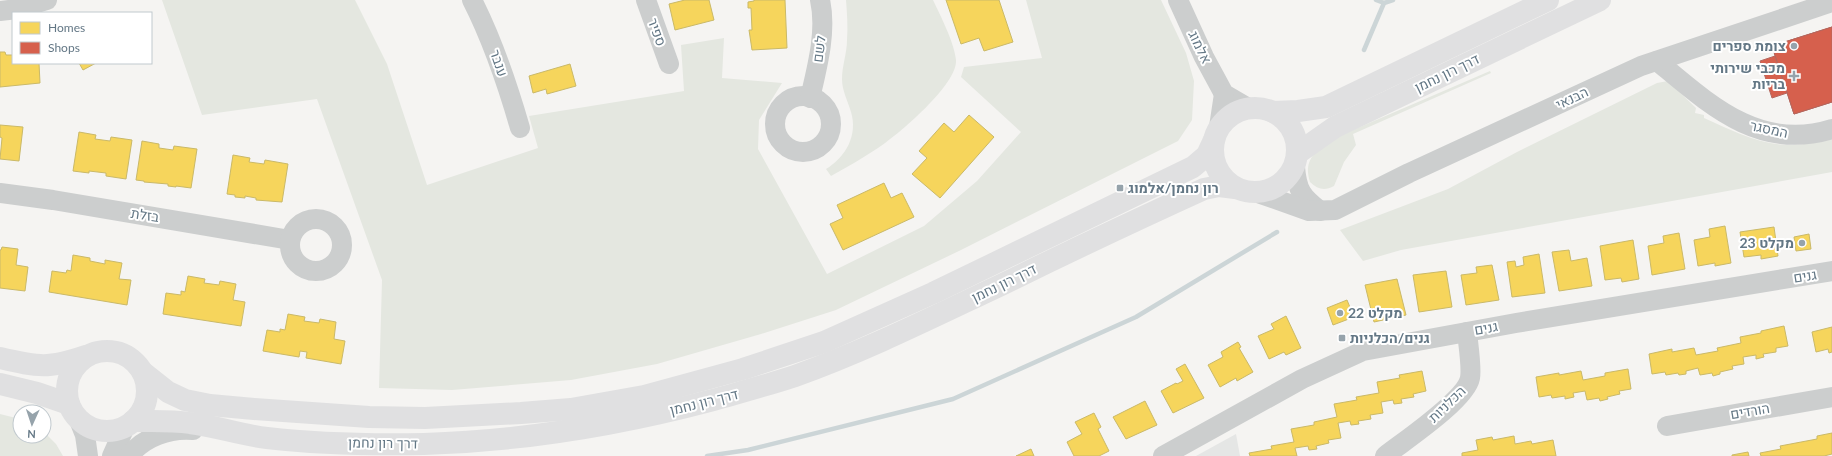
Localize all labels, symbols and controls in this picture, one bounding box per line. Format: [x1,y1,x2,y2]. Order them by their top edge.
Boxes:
legend [12,12,152,64]
street label: ספיר [645,15,670,48]
text: Homes [48,20,85,35]
street label: אלמוג [1185,28,1216,66]
street label: לשם [808,34,829,63]
place label: צומת ספרים [1712,37,1786,54]
text: Shops [48,40,80,55]
marker: צומת ספרים [1789,41,1799,51]
street label: ענבר [487,47,512,79]
street label: דרך רון נחמן [1412,50,1482,95]
place label: מכבי שירותי בריות [1710,59,1785,92]
marker: מכבי שירותי בריות [1788,70,1800,82]
street label: הבנאי [1553,83,1591,112]
street label: המסגר [1749,116,1790,141]
place label: רון נחמן/אלמוג [1128,179,1219,196]
marker: רון נחמן/אלמוג [1115,183,1125,193]
street label: בזלת [130,204,161,225]
place label: מקלט 23 [1739,234,1794,251]
marker: מקלט 23 [1797,238,1807,248]
street label: דרך רון נחמן [969,260,1039,305]
street label: גנים [1792,265,1818,286]
place label: מקלט 22 [1348,304,1403,321]
marker: מקלט 22 [1335,308,1345,318]
street label: גנים [1473,317,1499,338]
place label: גנים/הכלניות [1350,329,1430,346]
marker: גנים/הכלניות [1337,333,1347,343]
street label: הכלניות [1425,382,1469,425]
street label: דרך רון נחמן [668,385,740,418]
street label: הורדים [1729,399,1771,422]
north arrow [12,404,52,444]
text: N [27,428,36,441]
street label: דרך רון נחמן [348,433,418,452]

